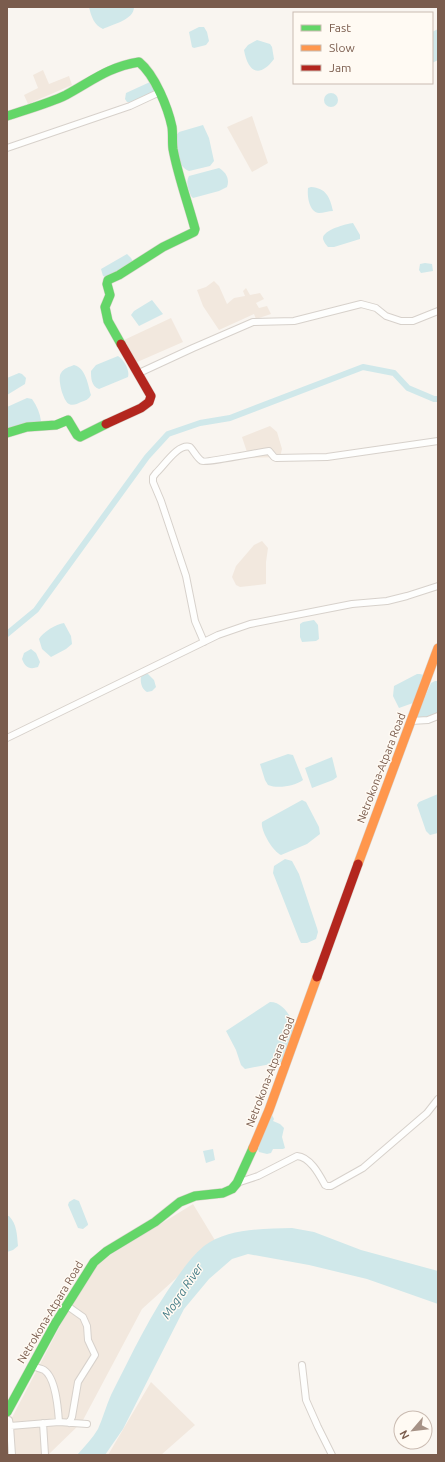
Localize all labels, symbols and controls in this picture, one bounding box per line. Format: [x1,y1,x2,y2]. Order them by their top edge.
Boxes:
legend [293,12,433,84]
text: Fast [329,21,351,34]
text: Slow [329,41,355,54]
text: Jam [329,61,351,74]
street label: Netrokona-Atpara Road [354,711,408,825]
street label: Netrokona-Atpara Road [243,1015,297,1129]
street label: Netrokona-Atpara Road [15,1259,85,1365]
water label: Mogra River [159,1261,205,1321]
north arrow [393,1410,433,1450]
text: N [397,1428,411,1441]

